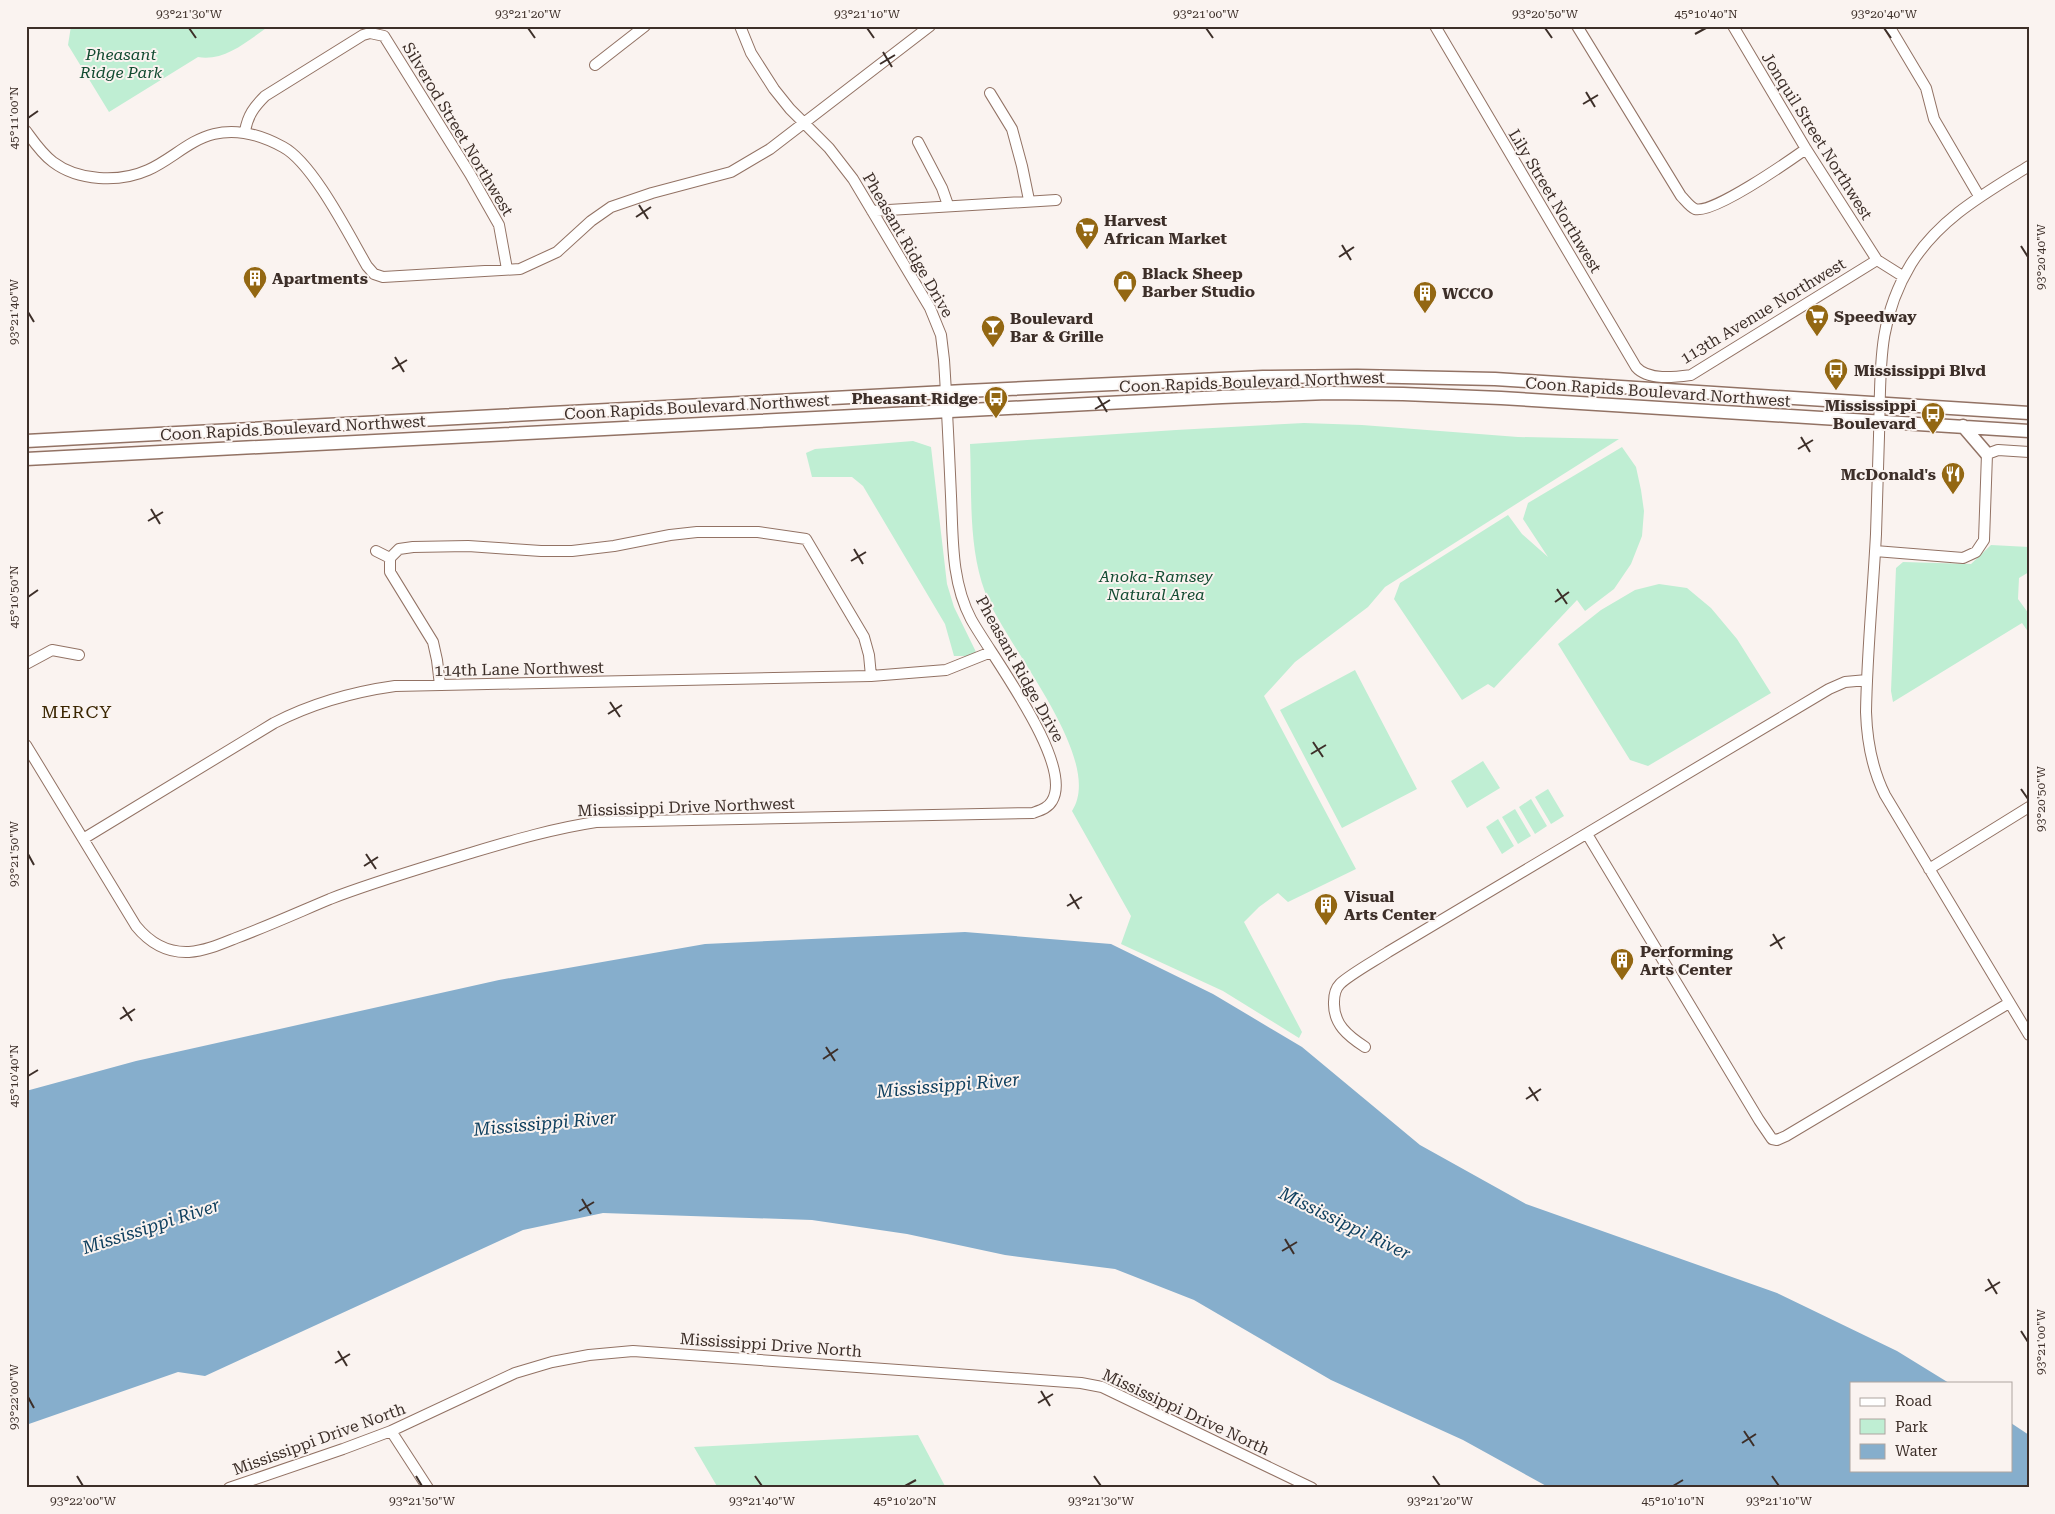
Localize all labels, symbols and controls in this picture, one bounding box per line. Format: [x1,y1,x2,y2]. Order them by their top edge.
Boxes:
text: 93°21'30"W [156,7,223,21]
text: 93°21'20"W [495,7,562,21]
text: 93°21'10"W [834,7,901,21]
text: 93°21'00"W [1173,7,1240,21]
text: 93°20'50"W [1512,7,1579,21]
text: 45°10'40"N [1674,7,1738,21]
text: 93°20'40"W [1851,7,1918,21]
street label: Silverod Street Northwest [399,39,517,219]
park label: Pheasant Ridge Park [79,45,163,82]
street label: Jonquil Street Northwest [1758,49,1876,223]
text: 45°11'00"N [7,86,21,150]
street label: Lily Street Northwest [1505,126,1605,276]
street label: Pheasant Ridge Drive [859,169,957,321]
place label: Harvest African Market [1104,211,1227,248]
supermarket icon: Harvest African Market [1074,216,1100,250]
text: 93°20'40"W [2034,223,2048,290]
street label: 113th Avenue Northwest [1677,254,1849,368]
place label: Black Sheep Barber Studio [1142,264,1255,301]
building icon: Apartments [242,265,268,299]
place label: Apartments [272,269,368,288]
shop icon: Black Sheep Barber Studio [1112,269,1138,303]
text: 93°21'40"W [7,278,21,345]
building icon: WCCO [1412,280,1438,314]
place label: WCCO [1442,284,1494,303]
supermarket icon: Speedway [1804,303,1830,337]
place label: Speedway [1834,307,1917,326]
place label: Boulevard Bar & Grille [1010,309,1104,346]
bar icon: Boulevard Bar & Grille [980,314,1006,348]
bus stop icon: Mississippi Blvd [1823,357,1849,391]
place label: Mississippi Blvd [1854,361,1986,380]
street label: Coon Rapids Boulevard Northwest [1119,368,1385,396]
street label: Coon Rapids Boulevard Northwest [1525,373,1791,411]
bus stop icon: Pheasant Ridge [983,385,1009,419]
place label: Pheasant Ridge [852,389,978,408]
street label: Coon Rapids Boulevard Northwest [564,391,830,423]
place label: Mississippi Boulevard [1825,396,1917,433]
bus stop icon: Mississippi Boulevard [1920,401,1946,435]
street label: Coon Rapids Boulevard Northwest [160,412,426,444]
restaurant icon: McDonald's [1940,461,1966,495]
place label: McDonald's [1841,465,1936,484]
text: 45°10'50"N [7,565,21,629]
park label: Anoka-Ramsey Natural Area [1098,567,1214,604]
street label: Pheasant Ridge Drive [972,593,1068,746]
street label: 114th Lane Northwest [434,658,604,680]
district label: MERCY [41,701,113,722]
text: 93°20'50"W [2034,765,2048,832]
street label: Mississippi Drive Northwest [577,794,795,820]
text: 93°21'50"W [7,820,21,887]
place label: Visual Arts Center [1344,887,1436,924]
building icon: Visual Arts Center [1313,892,1339,926]
place label: Performing Arts Center [1640,942,1733,979]
building icon: Performing Arts Center [1609,947,1635,981]
text: 45°10'40"N [7,1044,21,1108]
water label: Mississippi River [875,1068,1021,1102]
water label: Mississippi River [472,1106,618,1140]
water label: Mississippi River [1275,1182,1415,1264]
water label: Mississippi River [79,1194,223,1258]
text: 93°21'00"W [2034,1308,2048,1375]
street label: Mississippi Drive North [679,1329,863,1361]
text: 93°22'00"W [7,1363,21,1430]
street label: Mississippi Drive North [1099,1365,1273,1459]
legend [1850,1382,2012,1472]
text: Road [1895,1392,1932,1410]
street label: Mississippi Drive North [230,1399,408,1479]
text: Park [1895,1418,1929,1436]
text: Water [1895,1442,1937,1460]
text: 93°22'00"W [50,1494,117,1508]
text: 93°21'50"W [389,1494,456,1508]
text: 93°21'40"W [729,1494,796,1508]
text: 45°10'20"N [873,1494,937,1508]
text: 93°21'30"W [1068,1494,1135,1508]
text: 93°21'20"W [1407,1494,1474,1508]
text: 45°10'10"N [1641,1494,1705,1508]
text: 93°21'10"W [1746,1494,1813,1508]

